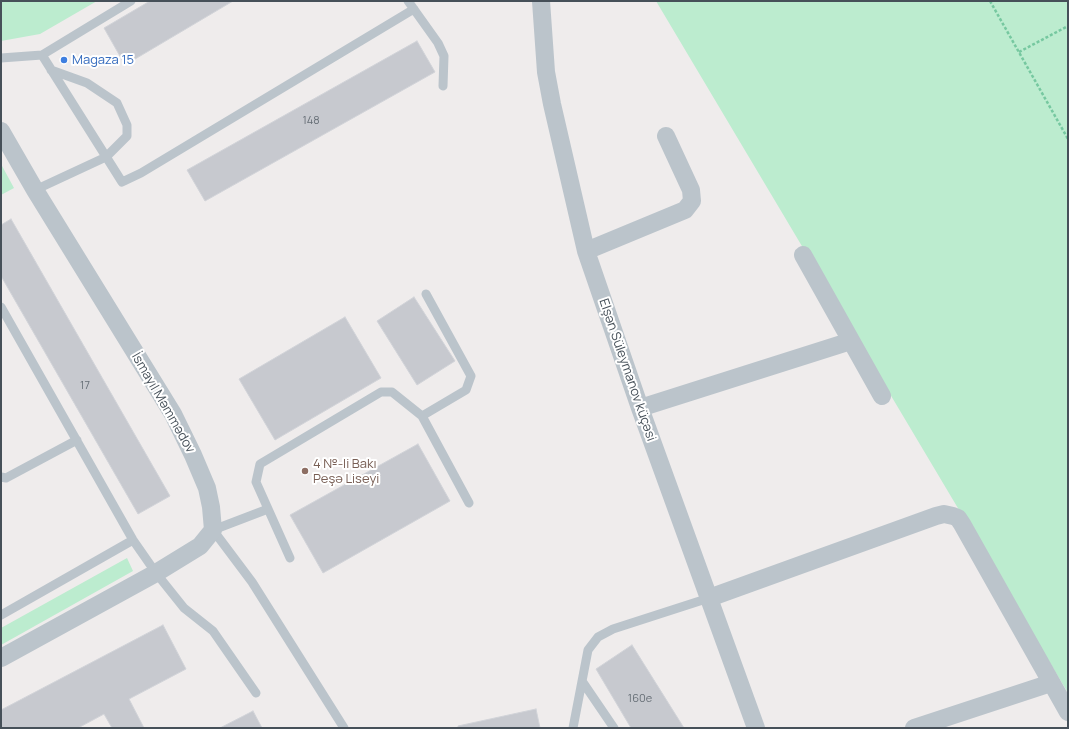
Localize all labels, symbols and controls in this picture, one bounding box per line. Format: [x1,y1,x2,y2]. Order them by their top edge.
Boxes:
place label: Magaza 15 [72,52,134,68]
marker: Magaza 15 [59,55,69,65]
house number: 148 [302,114,320,128]
street label: Elşən Süleymanov küçəsi [595,297,659,443]
street label: İsmayıl Məmmədov [128,350,198,456]
house number: 17 [80,379,90,393]
place label: 4 №-li Bakı Peşə Liseyi [313,456,379,487]
marker: 4 №-li Bakı Peşə Liseyi [300,466,310,476]
house number: 160e [628,692,652,706]

